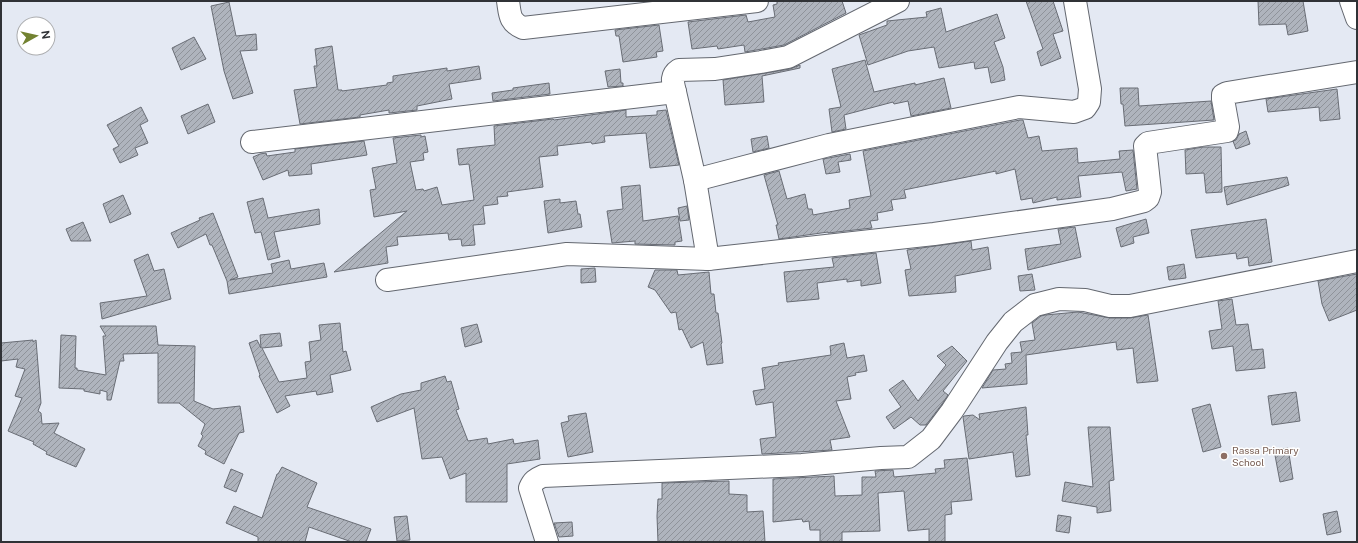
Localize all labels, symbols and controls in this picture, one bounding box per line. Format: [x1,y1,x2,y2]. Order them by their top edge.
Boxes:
north arrow [16,16,56,56]
text: N [39,30,52,40]
place label: Rassa Primary School [1232,444,1299,468]
marker: Rassa Primary School [1219,451,1229,461]

